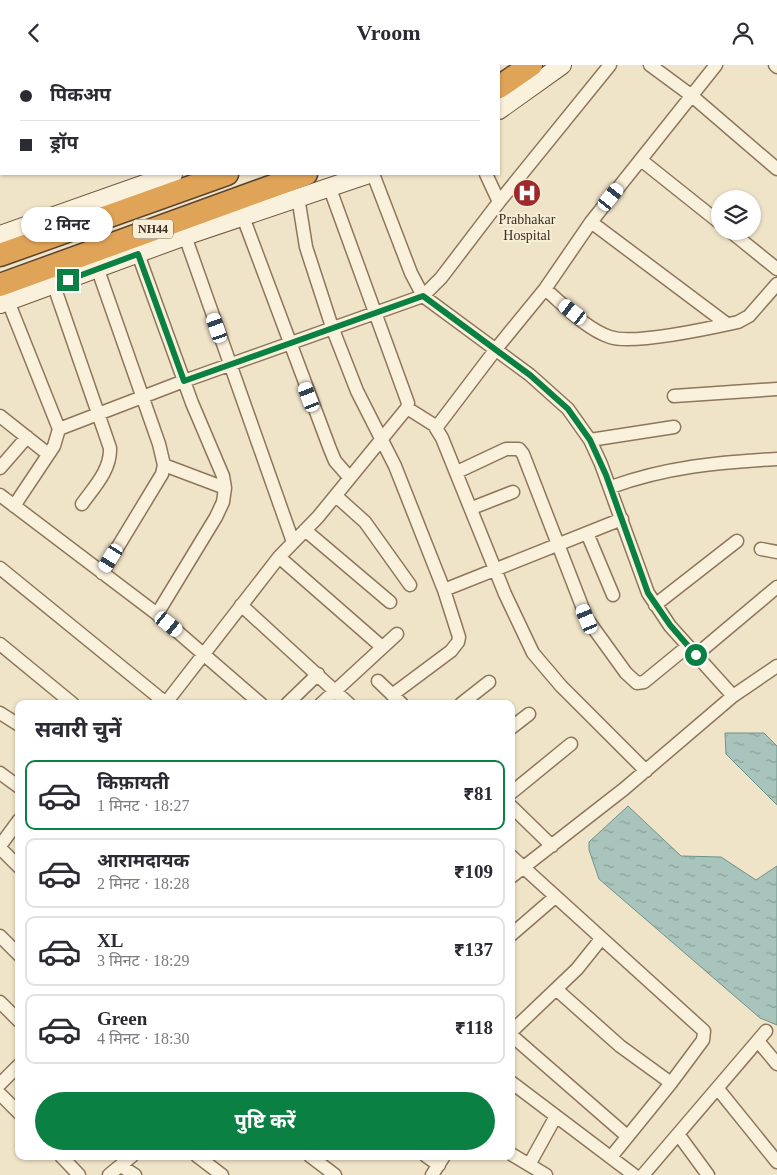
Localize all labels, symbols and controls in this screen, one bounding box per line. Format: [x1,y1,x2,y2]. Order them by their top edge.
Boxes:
icon: back [20,19,48,47]
icon: person [729,19,757,47]
text: Vroom [357,20,420,45]
text: पिकअप [50,84,111,105]
text: ड्रॉप [50,132,78,153]
hospital icon: Prabhakar Hospital [512,178,542,208]
car [595,181,626,213]
map controls [711,190,761,240]
button: layers [711,190,761,240]
callout: 2 मिनट [22,207,114,243]
place label: Prabhakar Hospital [499,212,556,243]
text: 2 मिनट [44,216,90,233]
road number: NH44 [133,219,173,238]
route end [57,269,79,291]
car [556,297,589,327]
car [205,311,228,345]
car [296,380,321,414]
car [96,541,125,575]
car [574,602,599,636]
car [152,609,185,639]
route start [685,644,707,666]
text: सवारी चुनें [35,717,121,742]
text: किफ़ायती [97,772,169,793]
icon: car [37,773,82,818]
text: ₹81 [463,783,493,804]
text: 1 मिनट · 18:27 [97,797,189,814]
text: आरामदायक [97,850,189,871]
icon: car [37,851,82,896]
text: ₹109 [454,861,493,882]
text: 2 मिनट · 18:28 [97,875,189,892]
icon: car [37,929,82,974]
text: XL [97,930,123,951]
text: ₹137 [454,939,493,960]
text: 3 मिनट · 18:29 [97,952,189,969]
icon: car [37,1007,82,1052]
text: Green [97,1008,147,1029]
text: ₹118 [455,1017,493,1038]
text: 4 मिनट · 18:30 [97,1030,189,1047]
button: पुष्टि करें [35,1092,495,1150]

